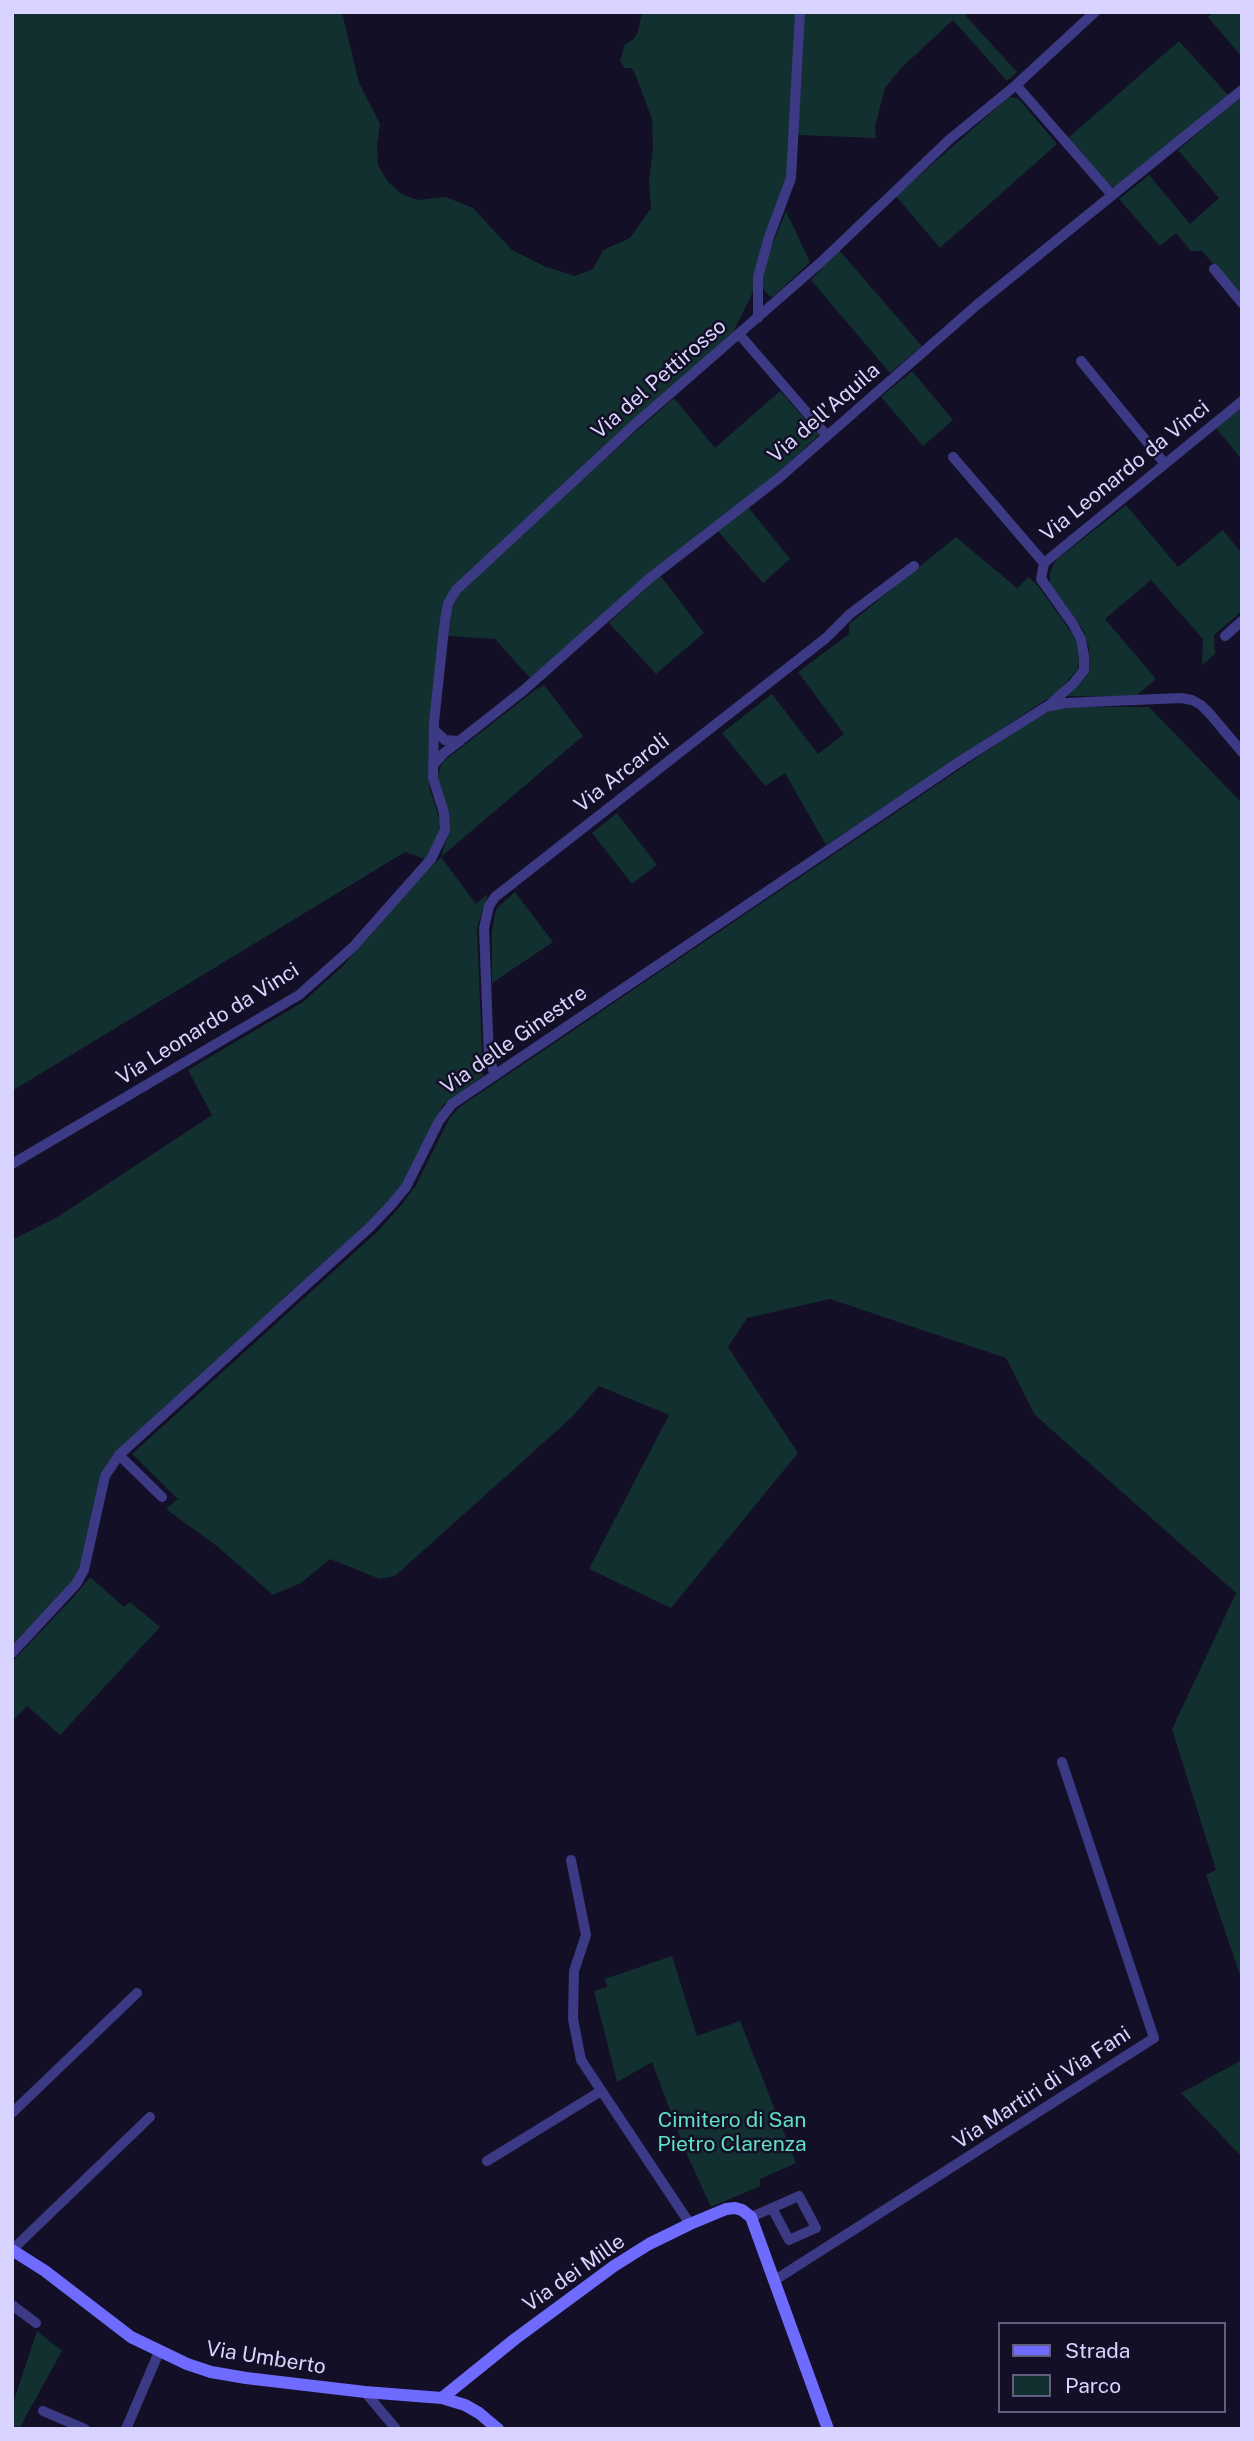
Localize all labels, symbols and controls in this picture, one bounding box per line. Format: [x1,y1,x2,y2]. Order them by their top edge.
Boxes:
street label: Via del Pettirosso [587,314,731,444]
street label: Via dell'Aquila [763,358,885,468]
street label: Via Leonardo da Vinci [1035,395,1215,547]
street label: Via Arcaroli [570,728,674,818]
street label: Via Leonardo da Vinci [112,958,304,1090]
street label: Via delle Ginestre [436,980,592,1100]
street label: Via Martiri di Via Fani [949,2021,1135,2155]
park label: Cimitero di San Pietro Clarenza [657,2108,807,2158]
street label: Via dei Mille [518,2229,630,2317]
legend [998,2322,1226,2413]
street label: Via Umberto [204,2336,328,2380]
text: Strada [1065,2338,1130,2363]
text: Parco [1065,2373,1121,2398]

